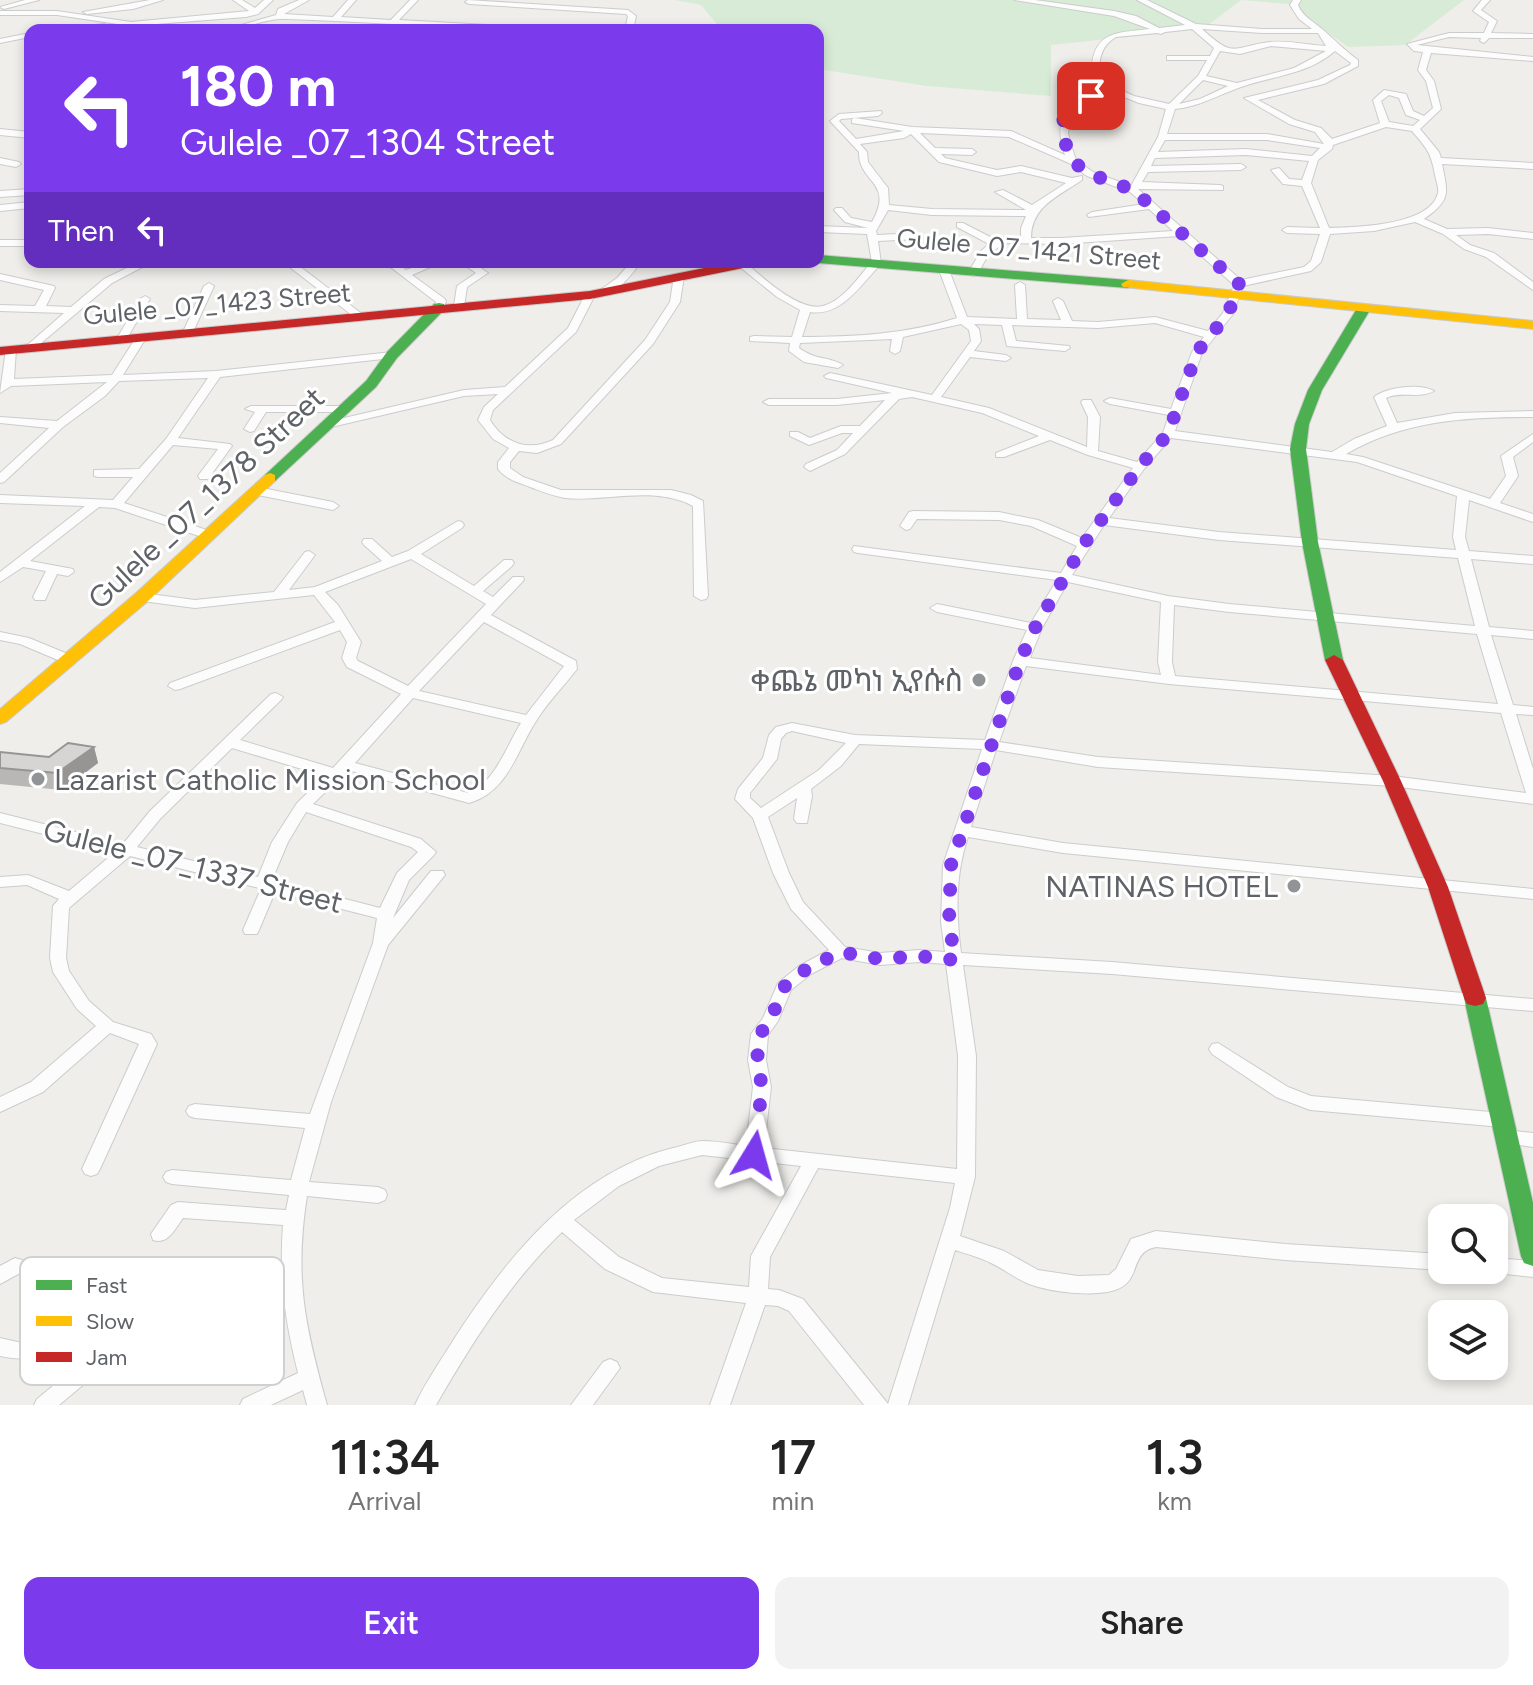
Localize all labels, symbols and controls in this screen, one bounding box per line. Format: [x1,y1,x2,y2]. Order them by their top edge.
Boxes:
text: 180 m [180,53,336,120]
icon: left [48,56,152,160]
pin [1057,62,1125,130]
icon: arrive [1069,74,1113,118]
text: Gulele _07_1304 Street [180,121,555,164]
icon: left [130,208,174,252]
text: Then [48,212,114,249]
street label: Gulele _07_1421 Street [895,221,1163,277]
street label: Gulele _07_1423 Street [82,276,352,332]
street label: Gulele _07_1378 Street [80,379,332,617]
place label: ቀጨኔ መካነ ኢየሱስ [751,662,963,699]
marker: ቀጨኔ መካነ ኢየሱስ [970,671,988,689]
place label: Lazarist Catholic Mission School [54,761,486,798]
marker: Lazarist Catholic Mission School [29,770,47,788]
street label: Gulele _07_1337 Street [40,811,346,921]
place label: NATINAS HOTEL [1045,868,1278,905]
marker: NATINAS HOTEL [1285,877,1303,895]
position arrow [712,1113,796,1197]
map controls [1428,1204,1508,1380]
button: search [1428,1204,1508,1284]
legend [20,1257,284,1385]
text: Fast [86,1272,128,1299]
button: layers [1428,1300,1508,1380]
text: Slow [86,1308,135,1335]
text: Jam [86,1344,127,1371]
text: 11:34 [330,1428,440,1486]
text: 17 [770,1428,816,1486]
text: 1.3 [1146,1428,1203,1486]
text: Arrival [348,1485,422,1517]
text: min [771,1485,814,1517]
text: km [1157,1485,1192,1517]
button: Exit [24,1577,759,1669]
button: Share [775,1577,1509,1669]

